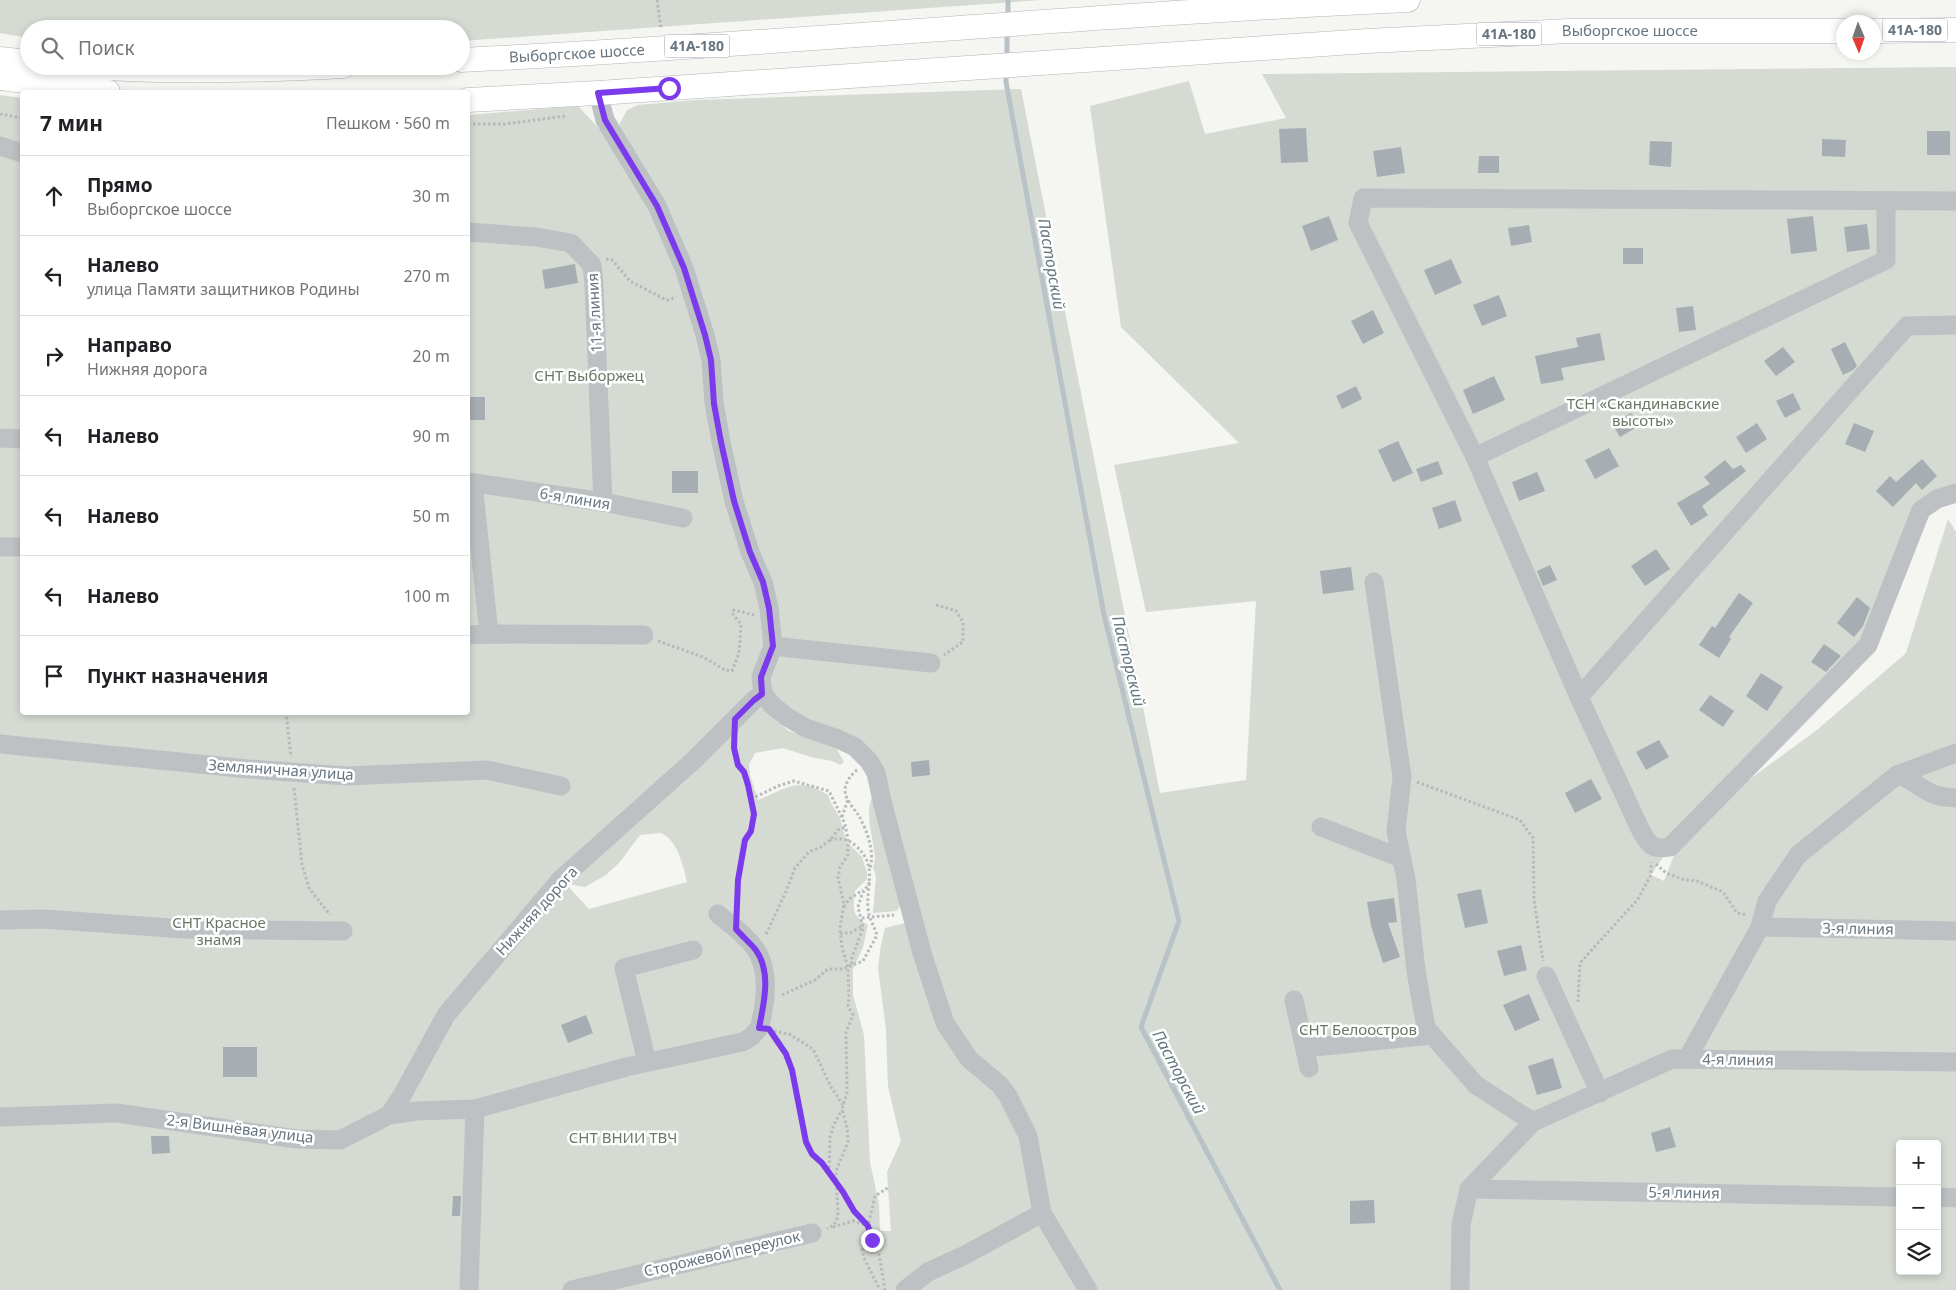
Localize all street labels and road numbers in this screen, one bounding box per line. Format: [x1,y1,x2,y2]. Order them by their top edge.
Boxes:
road number: 41А-180 [1882,18,1948,42]
street label: Выборгское шоссе [1561,20,1698,40]
road number: 41А-180 [1476,22,1542,46]
road number: 41А-180 [664,34,730,58]
street label: Выборгское шоссе [508,39,645,67]
street label: 11-я линия [582,273,606,353]
street label: 6-я линия [538,483,612,513]
street label: Земляничная улица [208,754,355,784]
street label: Нижняя дорога [491,862,582,959]
street label: 3-я линия [1822,917,1894,939]
street label: 4-я линия [1702,1048,1774,1070]
street label: 2-я Вишнёвая улица [166,1109,315,1147]
street label: 5-я линия [1648,1181,1720,1203]
street label: Сторожевой переулок [642,1225,802,1281]

